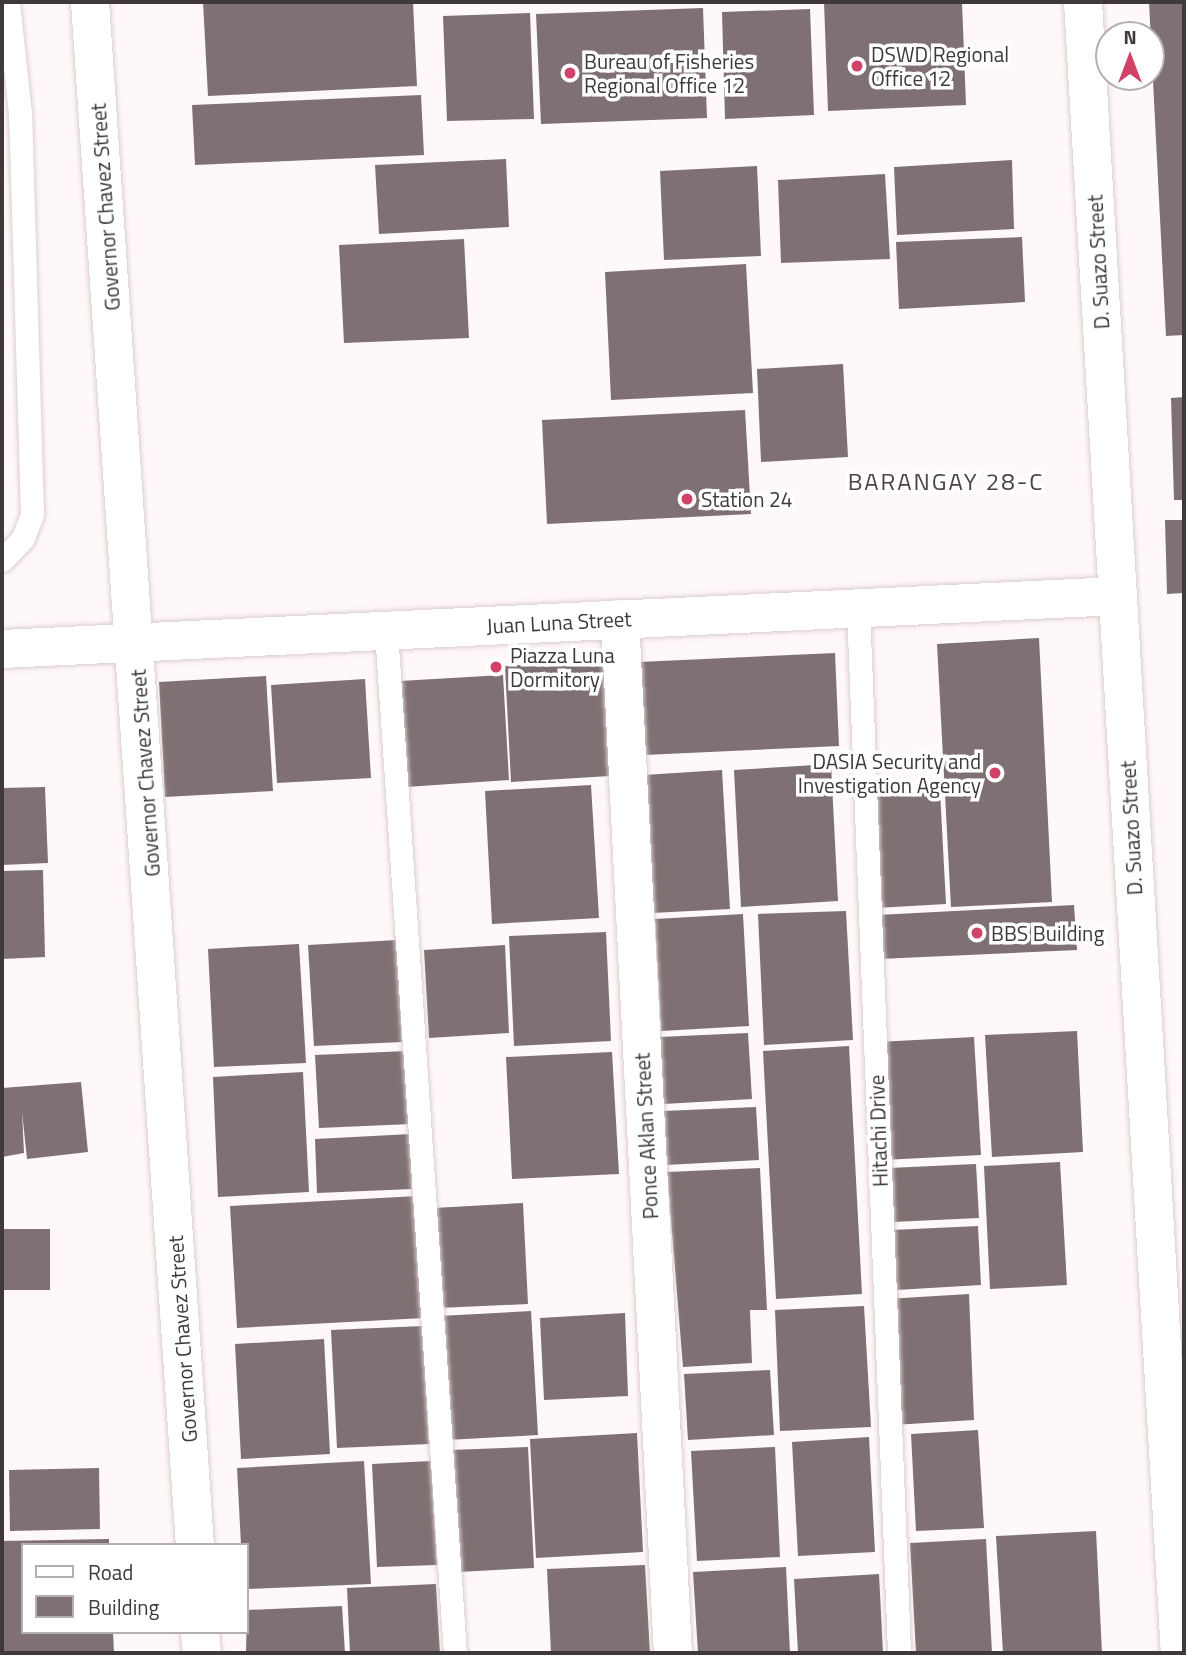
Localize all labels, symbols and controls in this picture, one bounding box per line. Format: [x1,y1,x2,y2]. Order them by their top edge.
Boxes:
north arrow [1095,21,1165,91]
text: N [1123,22,1137,51]
place label: DSWD Regional Office 12 [871,41,1009,91]
place label: Bureau of Fisheries Regional Office 12 [584,48,754,98]
marker: DSWD Regional Office 12 [849,58,865,74]
marker: Bureau of Fisheries Regional Office 12 [562,65,578,81]
street label: Governor Chavez Street [85,102,125,312]
street label: D. Suazo Street [1082,194,1114,330]
district label: BARANGAY 28-C [849,468,1043,496]
place label: Station 24 [701,486,793,512]
marker: Station 24 [679,491,695,507]
street label: Juan Luna Street [486,606,632,638]
place label: Piazza Luna Dormitory [510,642,615,692]
marker: Piazza Luna Dormitory [488,659,504,675]
street label: Governor Chavez Street [125,668,165,878]
place label: DASIA Security and Investigation Agency [798,748,981,798]
street label: D. Suazo Street [1115,760,1147,896]
marker: DASIA Security and Investigation Agency [987,765,1003,781]
place label: BBS Building [991,920,1104,946]
marker: BBS Building [969,925,985,941]
street label: Ponce Aklan Street [629,1052,663,1220]
street label: Hitachi Drive [863,1074,893,1188]
street label: Governor Chavez Street [162,1234,202,1444]
legend [21,1543,248,1634]
text: Road [88,1556,133,1588]
text: Building [88,1591,159,1623]

